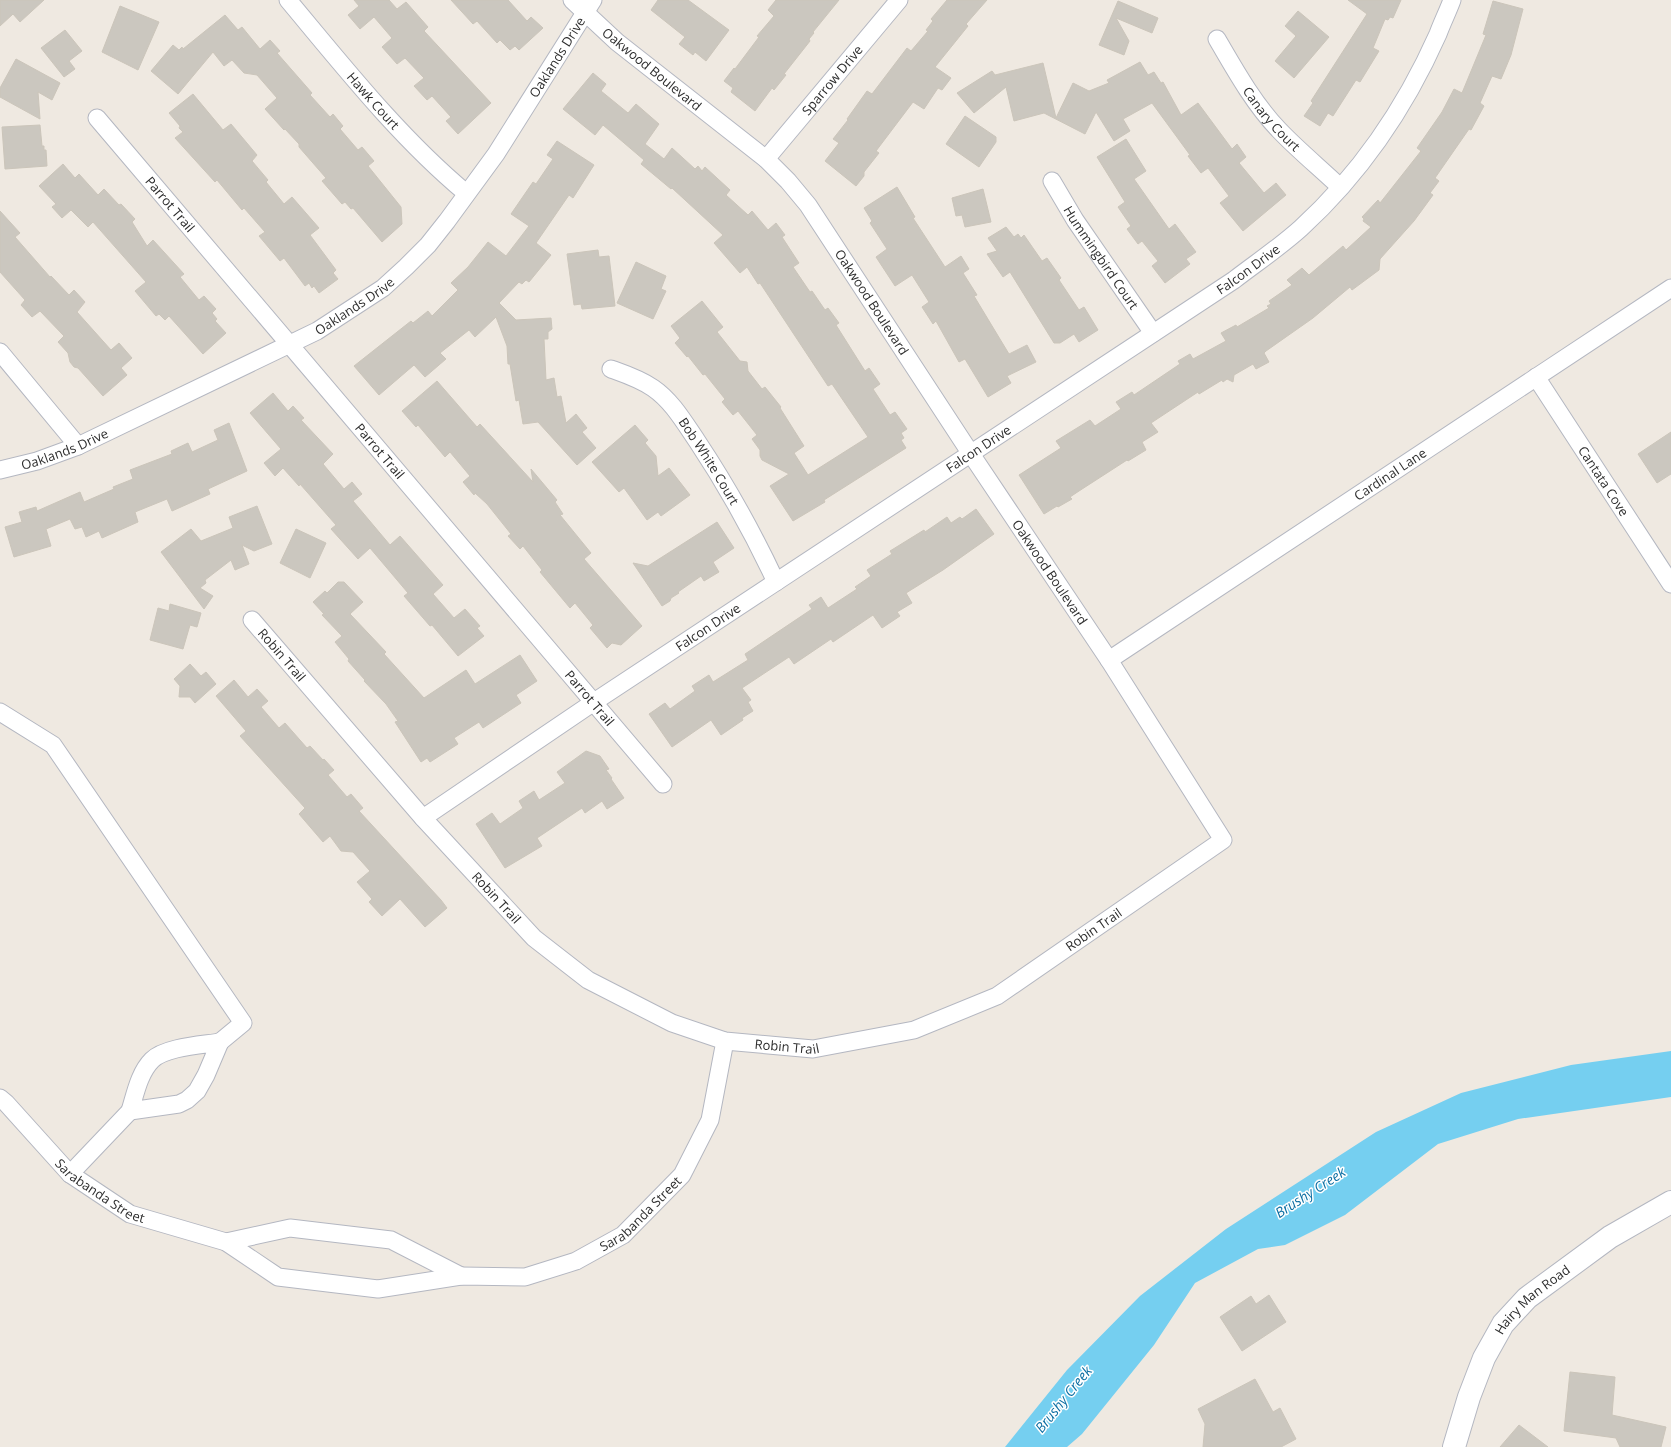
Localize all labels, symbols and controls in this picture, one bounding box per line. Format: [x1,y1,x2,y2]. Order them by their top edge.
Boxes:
street label: Oaklands Drive [525,13,589,101]
street label: Oakwood Boulevard [599,23,705,115]
street label: Sparrow Drive [798,41,867,119]
street label: Hawk Court [343,68,404,134]
street label: Canary Court [1239,83,1304,155]
street label: Parrot Trail [141,172,199,236]
street label: Hummingbird Court [1059,202,1143,313]
street label: Falcon Drive [1213,240,1284,298]
street label: Oakwood Boulevard [831,246,913,358]
street label: Oaklands Drive [311,273,398,339]
street label: Bob White Court [675,414,744,508]
street label: Parrot Trail [351,419,409,483]
street label: Falcon Drive [942,421,1014,477]
street label: Oaklands Drive [19,424,111,474]
street label: Cantata Cove [1574,442,1633,519]
street label: Cardinal Lane [1350,444,1430,504]
street label: Oakwood Boulevard [1008,516,1092,628]
street label: Falcon Drive [672,599,744,655]
street label: Robin Trail [254,624,310,685]
street label: Parrot Trail [561,666,619,730]
street label: Robin Trail [468,868,525,927]
street label: Robin Trail [1062,904,1125,955]
street label: Robin Trail [754,1035,821,1058]
street label: Sarabanda Street [51,1155,147,1227]
water label: Brushy Creek [1271,1161,1350,1222]
street label: Sarabanda Street [596,1172,685,1255]
street label: Hairy Man Road [1490,1261,1573,1337]
water label: Brushy Creek [1030,1361,1097,1436]

